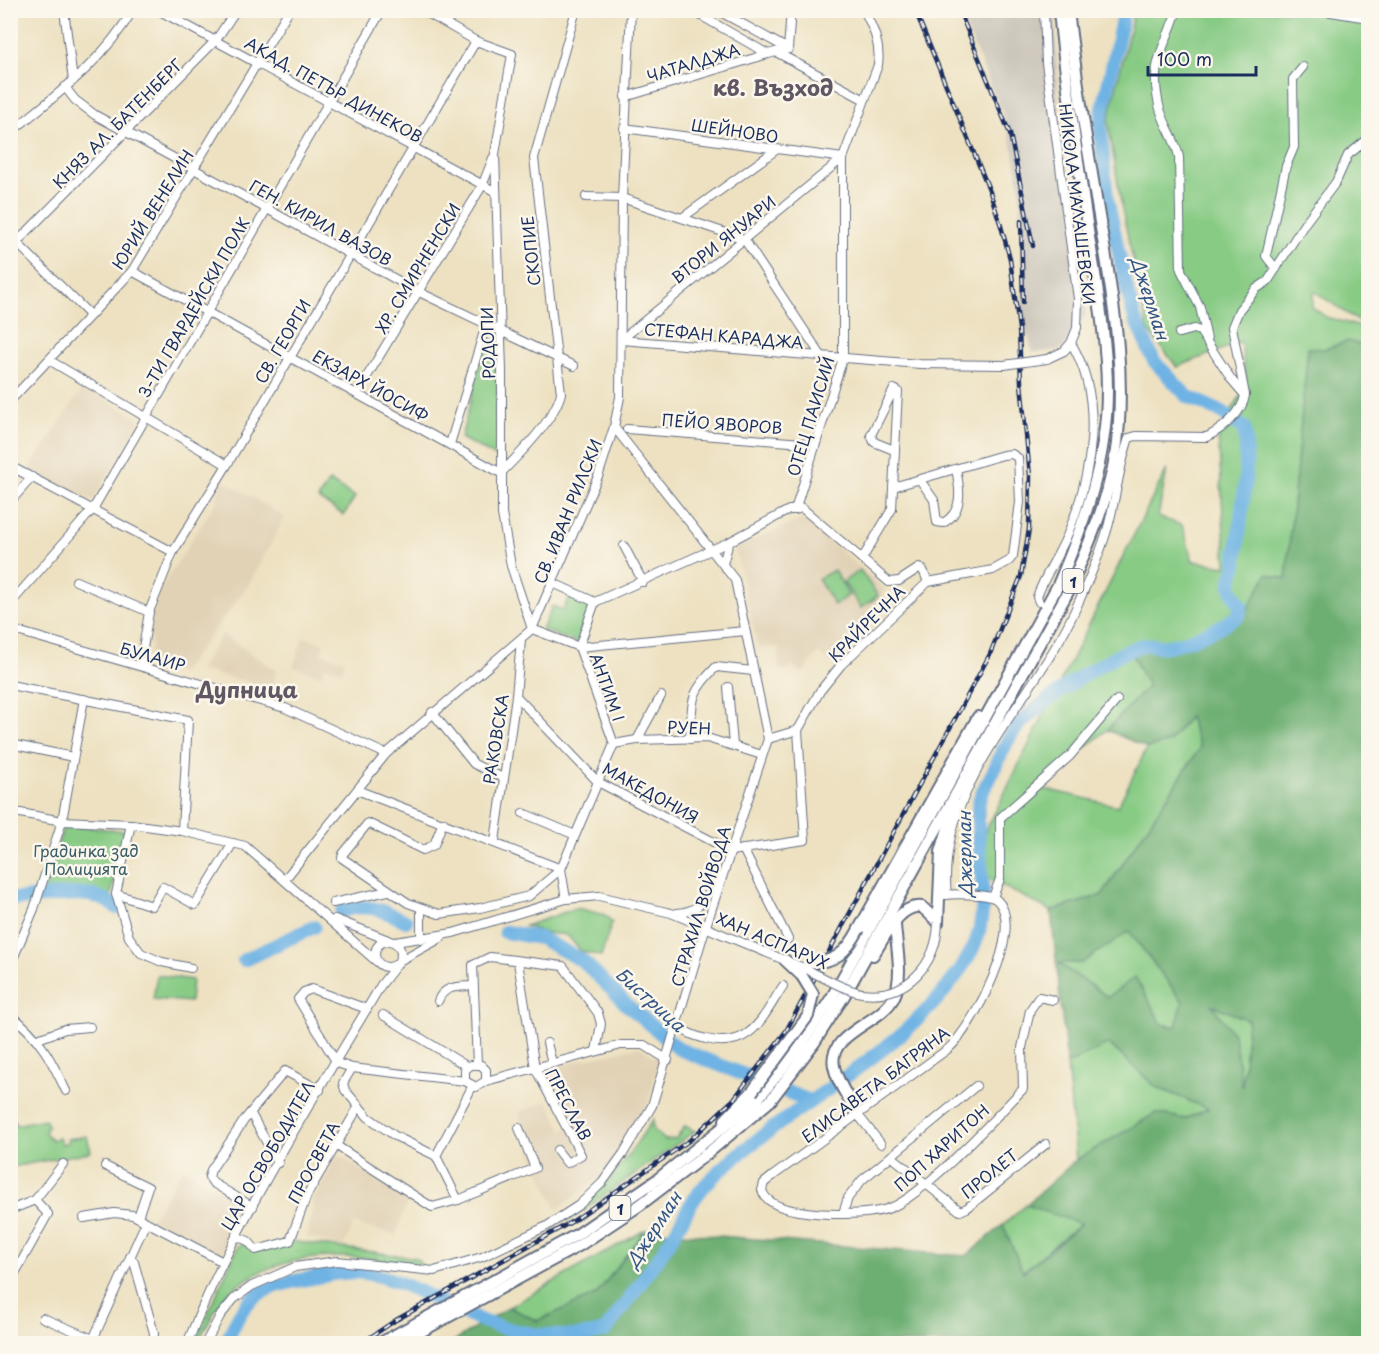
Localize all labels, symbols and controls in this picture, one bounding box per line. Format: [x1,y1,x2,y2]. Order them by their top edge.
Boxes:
street label: АКАД. ПЕТЪР ДИНЕКОВ [241,30,427,148]
street label: ЧАТАЛДЖА [643,36,743,88]
scale bar [1148,39,1256,77]
text: 100 m [1157,45,1212,72]
street label: КНЯЗ АЛ. БАТЕНБЕРГ [47,52,188,193]
district label: кв. Възход [713,70,833,103]
street label: НИКОЛА МАЛАШЕВСКИ [1054,102,1102,306]
street label: ШЕЙНОВО [690,112,780,148]
street label: ЮРИЙ ВЕНЕЛИН [105,144,199,274]
street label: ГЕН. КИРИЛ ВАЗОВ [245,173,397,271]
street label: ВТОРИ ЯНУАРИ [666,189,780,289]
street label: ХР. СМИРНЕНСКИ [368,198,466,338]
street label: 3-ТИ ГВАРДЕЙСКИ ПОЛК [131,212,255,402]
street label: СКОПИЕ [514,215,546,287]
water label: Джерман [1124,251,1178,345]
street label: СВ. ГЕОРГИ [248,294,316,388]
street label: РОДОПИ [474,306,500,380]
street label: СТЕФАН КАРАДЖА [643,316,805,354]
street label: ЕКЗАРХ ЙОСИФ [309,343,434,427]
street label: ОТЕЦ ПАИСИЙ [780,353,840,479]
street label: ПЕЙО ЯВОРОВ [661,407,783,439]
street label: СВ. ИВАН РИЛСКИ [527,435,607,587]
road number: 1 [1062,569,1084,593]
street label: КРАЙРЕЧНА [822,579,910,667]
street label: БУЛАИР [118,635,188,677]
street label: АНТИМ I [585,649,631,725]
district label: Дупница [195,672,298,705]
street label: РАКОВСКА [476,692,514,786]
street label: РУЕН [666,714,712,740]
street label: МАКЕДОНИЯ [598,756,704,828]
water label: Джерман [950,809,978,899]
street label: СТРАХИЛ ВОЙВОДА [664,823,736,989]
park label: Градинка зад Полицията [33,838,139,880]
street label: ХАН АСПАРУХ [713,906,833,975]
water label: Бистрица [610,960,692,1038]
street label: ЕЛИСАВЕТА БАГРЯНА [796,1020,954,1148]
street label: ПРЕСЛАВ [540,1064,598,1144]
street label: ЦАР ОСВОБОДИТЕЛ [214,1076,320,1234]
street label: ПОП ХАРИТОН [888,1098,994,1196]
street label: ПРОСВЕТА [281,1117,345,1207]
street label: ПРОЛЕТ [955,1142,1023,1203]
water label: Джерман [617,1184,689,1274]
road number: 1 [610,1196,630,1220]

